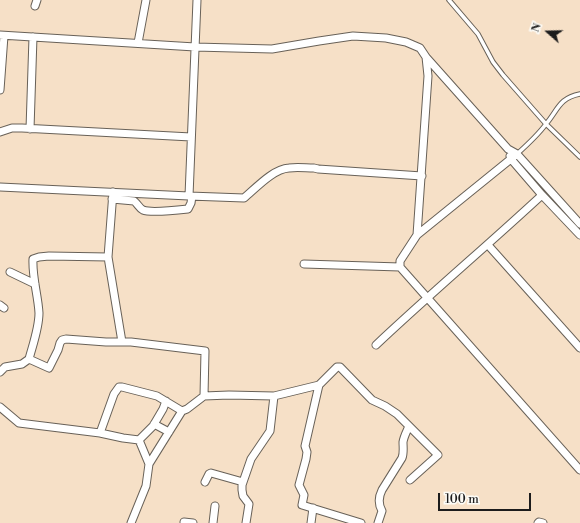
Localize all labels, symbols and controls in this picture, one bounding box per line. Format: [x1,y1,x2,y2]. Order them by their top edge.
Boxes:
north arrow [528,12,568,52]
text: N [529,21,545,34]
scale bar [440,485,533,511]
text: 100 m [445,492,479,507]

